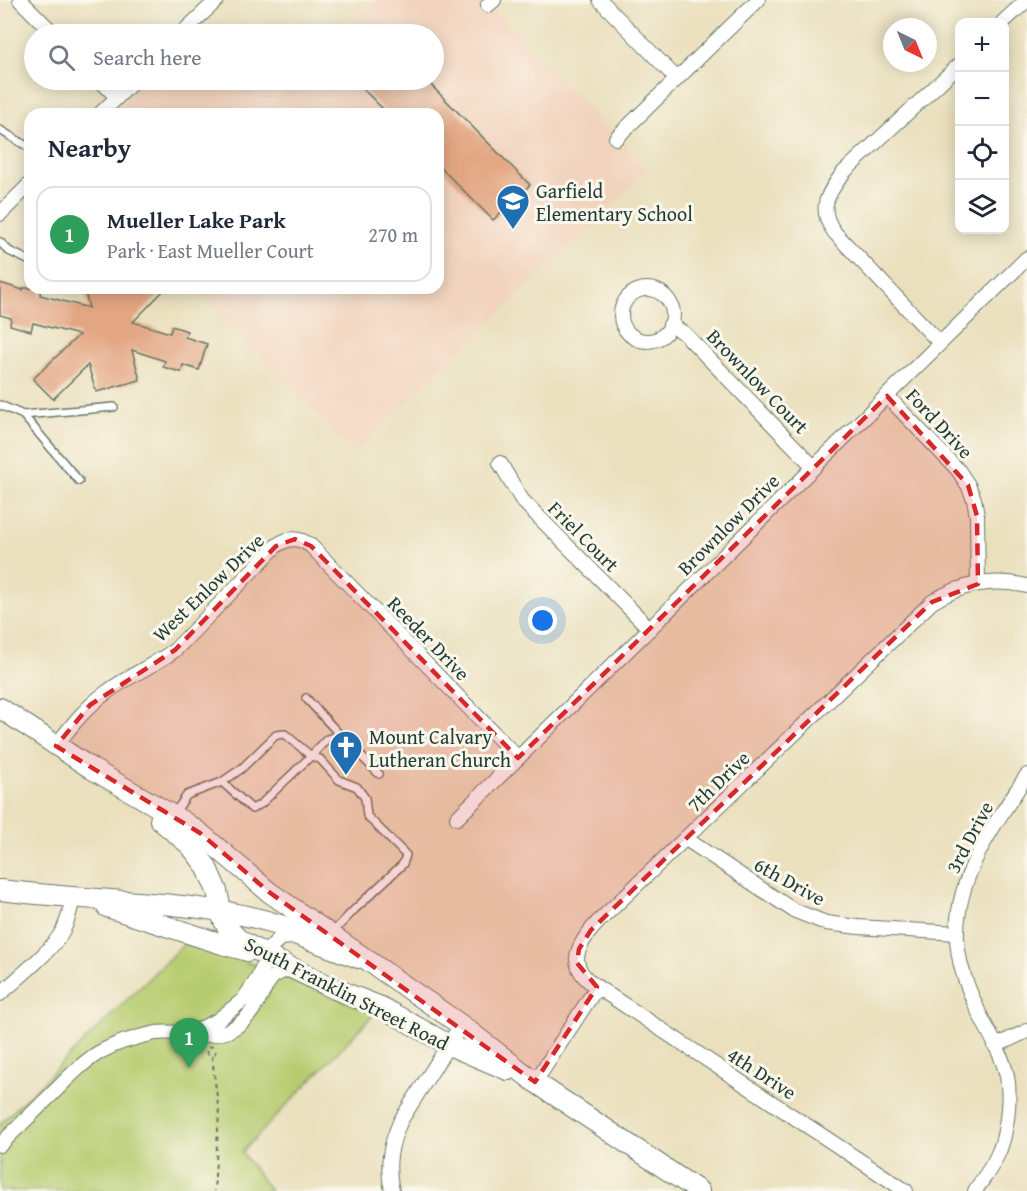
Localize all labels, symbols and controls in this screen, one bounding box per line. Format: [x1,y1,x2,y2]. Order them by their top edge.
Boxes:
north arrow [883,18,937,72]
map controls [955,18,1009,234]
button: + [955,18,1009,72]
search box [24,24,444,90]
icon: search [45,41,78,74]
text: Search here [93,41,202,73]
button: − [955,72,1009,126]
button: locate [955,126,1009,180]
text: Nearby [48,128,131,167]
place label: Garfield Elementary School [536,176,693,228]
button: layers [955,180,1009,234]
school or university icon: Garfield Elementary School [495,183,531,230]
text: Mueller Lake Park [107,204,286,236]
text: 1 [64,220,75,249]
text: 270 m [368,220,418,249]
text: Park · East Mueller Court [107,236,314,265]
street label: Brownlow Court [700,322,816,440]
street label: Ford Drive [900,381,980,465]
street label: Brownlow Drive [671,467,785,581]
street label: Friel Court [542,494,626,578]
street label: West Enlow Drive [146,526,270,648]
street label: Reeder Drive [381,589,477,687]
your location [528,606,557,635]
place label: Mount Calvary Lutheran Church [369,722,511,774]
church icon: Mount Calvary Lutheran Church [328,729,364,776]
street label: 7th Drive [680,744,756,818]
street label: 3rd Drive [938,796,1000,878]
street label: 6th Drive [749,850,831,912]
street label: South Franklin Street Road [240,929,454,1057]
pin: 1 [170,1018,208,1068]
street label: 4th Drive [722,1040,802,1106]

